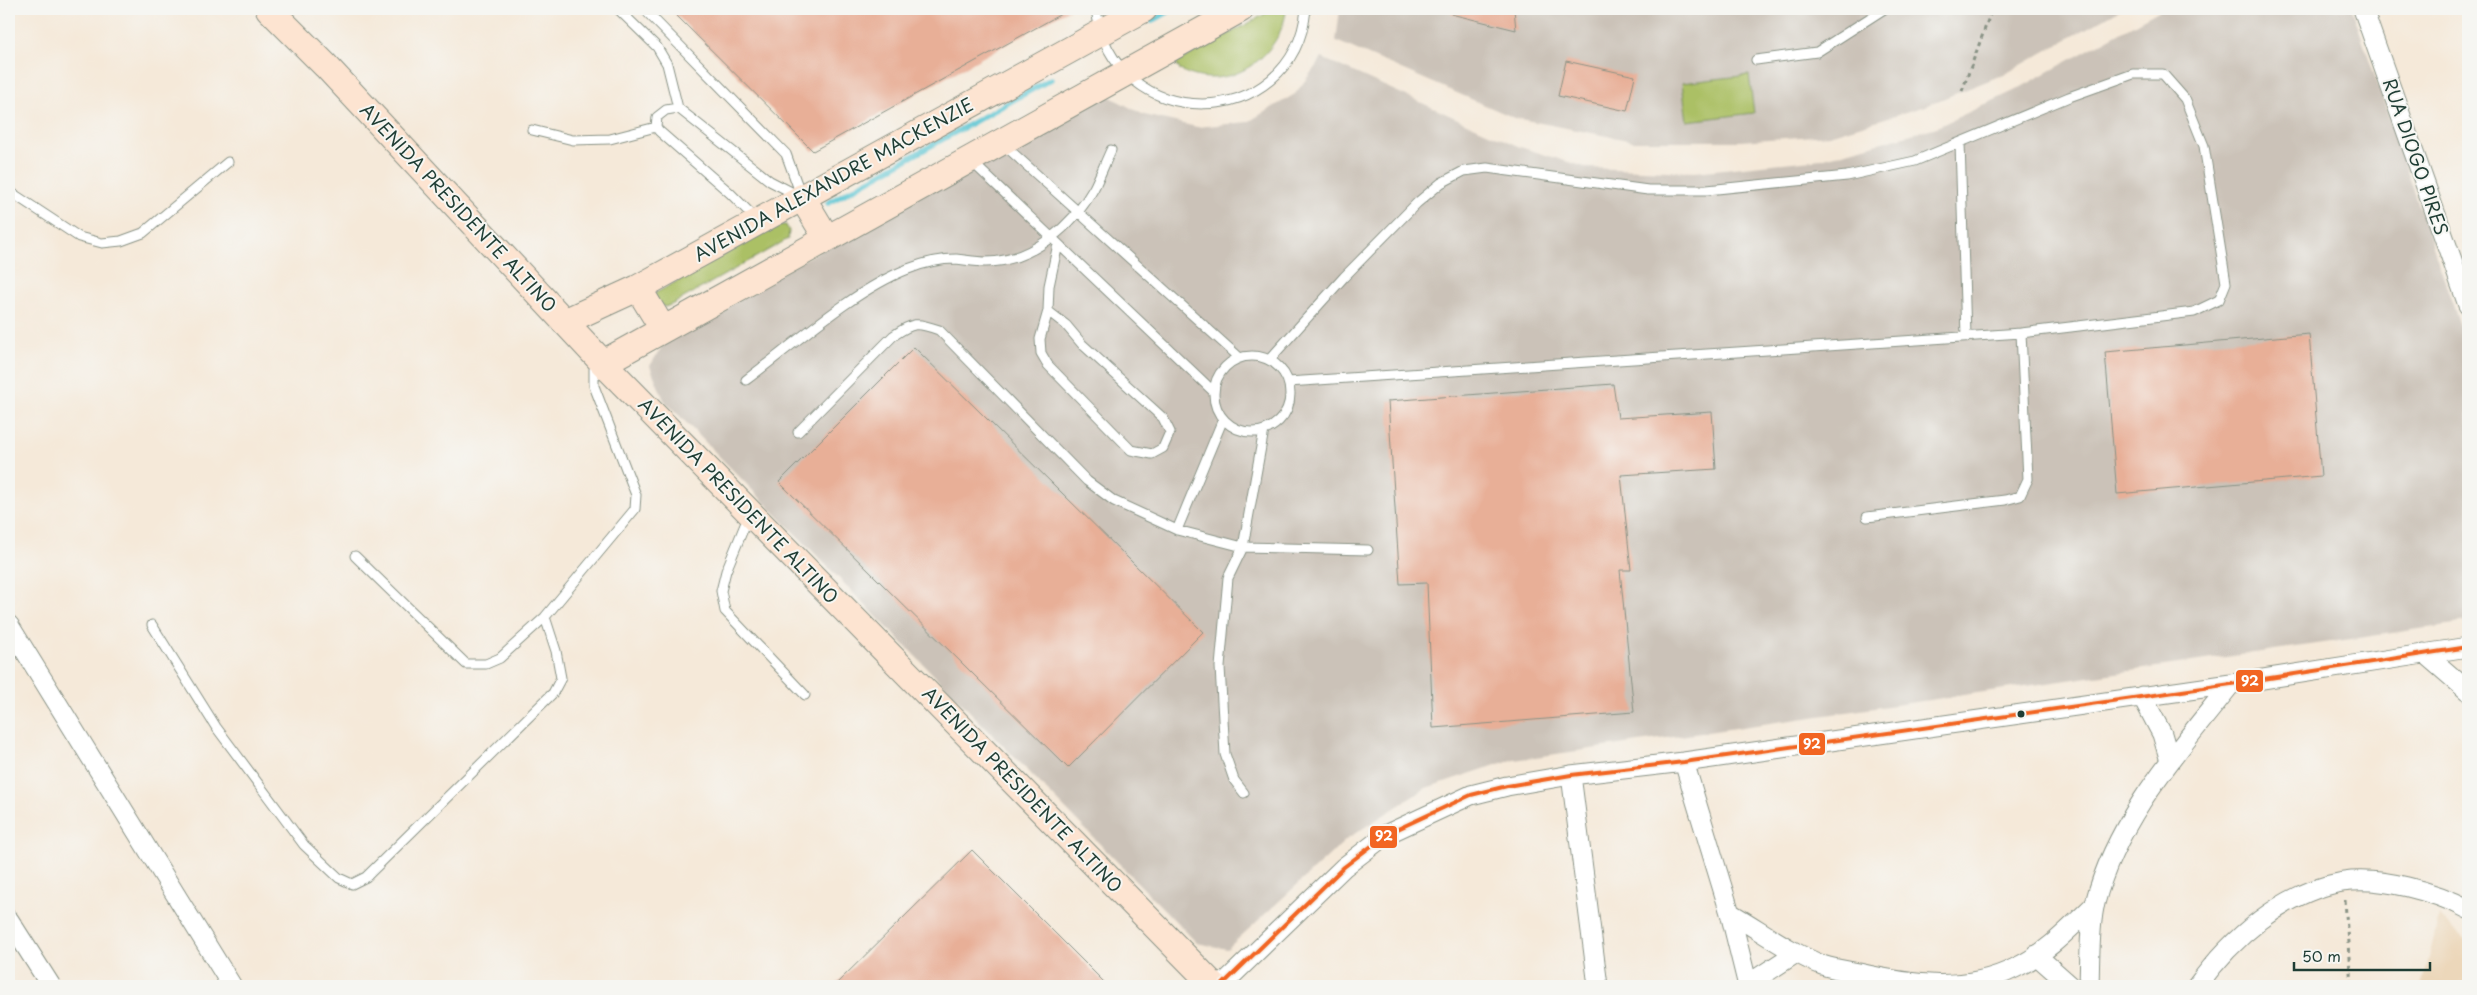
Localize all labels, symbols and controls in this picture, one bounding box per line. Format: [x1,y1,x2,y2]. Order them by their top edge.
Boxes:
street label: RUA DIOGO PIRES [2377,74,2456,239]
street label: AVENIDA ALEXANDRE MACKENZIE [688,90,978,267]
street label: AVENIDA PRESIDENTE ALTINO [355,96,564,318]
street label: AVENIDA PRESIDENTE ALTINO [633,391,845,609]
line badge: 92 [2235,669,2264,693]
text: 92 [2241,670,2259,691]
street label: AVENIDA PRESIDENTE ALTINO [917,680,1129,898]
unlabelled marker [2016,709,2026,719]
line badge: 92 [1798,732,1826,756]
text: 92 [1803,733,1821,754]
line badge: 92 [1369,825,1398,849]
text: 92 [1375,825,1393,846]
scale bar [2294,940,2431,972]
text: 50 m [2302,944,2341,967]

